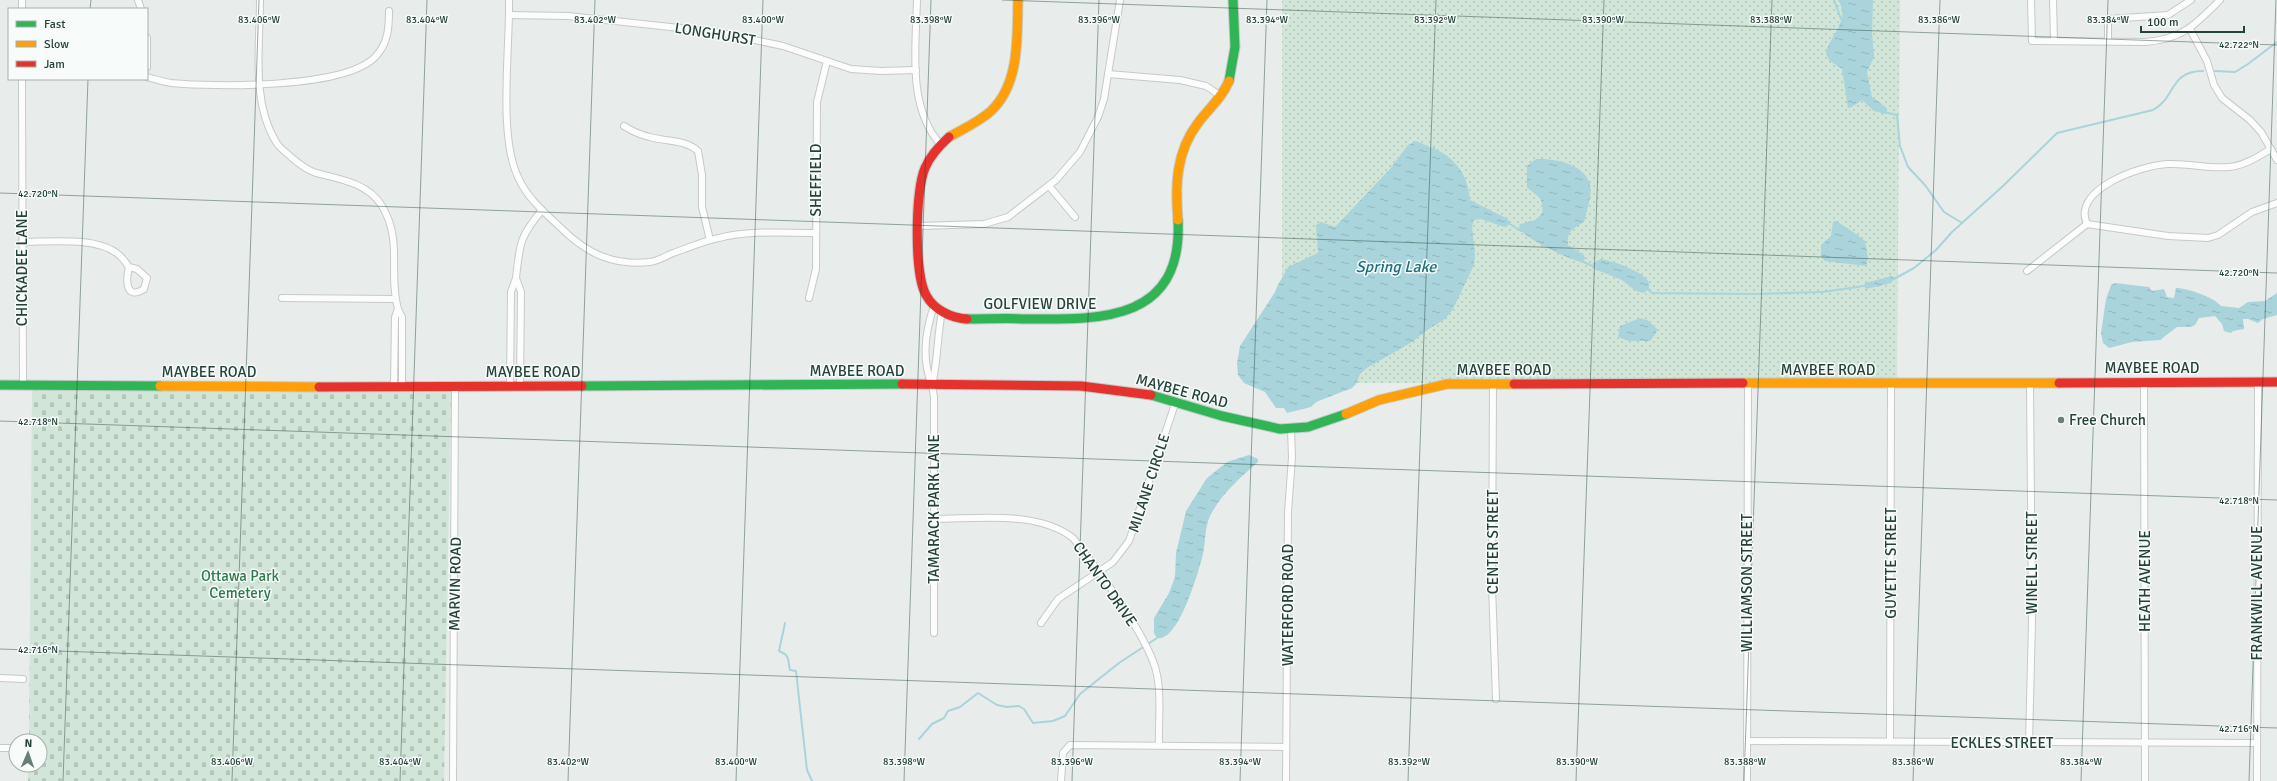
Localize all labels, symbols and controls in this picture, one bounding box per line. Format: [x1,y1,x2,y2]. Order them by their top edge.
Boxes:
legend [8,8,148,80]
scale bar [2141,8,2244,34]
text: 83.406°W [238,14,280,26]
text: 83.404°W [406,14,448,26]
text: 83.402°W [574,14,616,26]
text: 83.400°W [742,14,784,26]
text: 83.398°W [910,14,952,26]
text: 83.396°W [1078,14,1120,26]
text: 83.394°W [1246,14,1288,26]
text: 83.392°W [1414,14,1456,26]
text: 83.390°W [1582,14,1624,26]
text: 83.388°W [1750,14,1792,26]
text: 83.386°W [1918,14,1960,26]
text: 83.384°W [2087,14,2129,26]
text: 100 m [2147,15,2179,30]
text: Fast [44,17,65,32]
street label: LONGHURST [673,19,757,49]
text: Slow [44,37,69,52]
text: 42.722°N [2219,39,2259,51]
text: Jam [44,57,65,72]
street label: SHEFFIELD [807,144,825,216]
text: 42.720°N [18,188,58,200]
street label: CHICKADEE LANE [13,210,31,326]
water label: Spring Lake [1356,257,1437,277]
text: 42.720°N [2219,267,2259,279]
street label: GOLFVIEW DRIVE [984,295,1096,313]
street label: MAYBEE ROAD [2105,359,2199,377]
street label: MAYBEE ROAD [1457,361,1551,379]
street label: MAYBEE ROAD [1781,361,1875,379]
street label: MAYBEE ROAD [810,362,904,380]
street label: MAYBEE ROAD [162,363,256,381]
street label: MAYBEE ROAD [486,363,580,381]
street label: MAYBEE ROAD [1134,370,1230,412]
place label: Free Church [2069,411,2146,429]
marker: Free Church [2056,415,2066,425]
text: 42.718°N [18,416,58,428]
street label: MILANE CIRCLE [1125,431,1173,535]
street label: TAMARACK PARK LANE [925,434,943,584]
street label: CENTER STREET [1484,489,1502,594]
text: 42.718°N [2219,495,2259,507]
street label: GUYETTE STREET [1882,507,1900,619]
street label: WINELL STREET [2023,511,2041,615]
street label: WILLIAMSON STREET [1738,513,1756,652]
street label: FRANKWILL AVENUE [2248,525,2266,661]
street label: HEATH AVENUE [2136,530,2154,632]
street label: MARVIN ROAD [445,537,465,631]
street label: CHANTO DRIVE [1069,538,1141,630]
street label: WATERFORD ROAD [1279,544,1297,666]
park label: Ottawa Park Cemetery [201,567,280,602]
text: 42.716°N [18,644,58,656]
text: 42.716°N [2219,723,2259,735]
north arrow [8,733,48,773]
street label: ECKLES STREET [1951,734,2054,752]
text: N [24,737,32,750]
text: 83.406°W [211,756,253,768]
text: 83.404°W [379,756,421,768]
text: 83.402°W [547,756,589,768]
text: 83.400°W [715,756,757,768]
text: 83.398°W [883,756,925,768]
text: 83.396°W [1051,756,1093,768]
text: 83.394°W [1219,756,1261,768]
text: 83.392°W [1388,756,1430,768]
text: 83.390°W [1556,756,1598,768]
text: 83.388°W [1724,756,1766,768]
text: 83.386°W [1892,756,1934,768]
text: 83.384°W [2060,756,2102,768]

